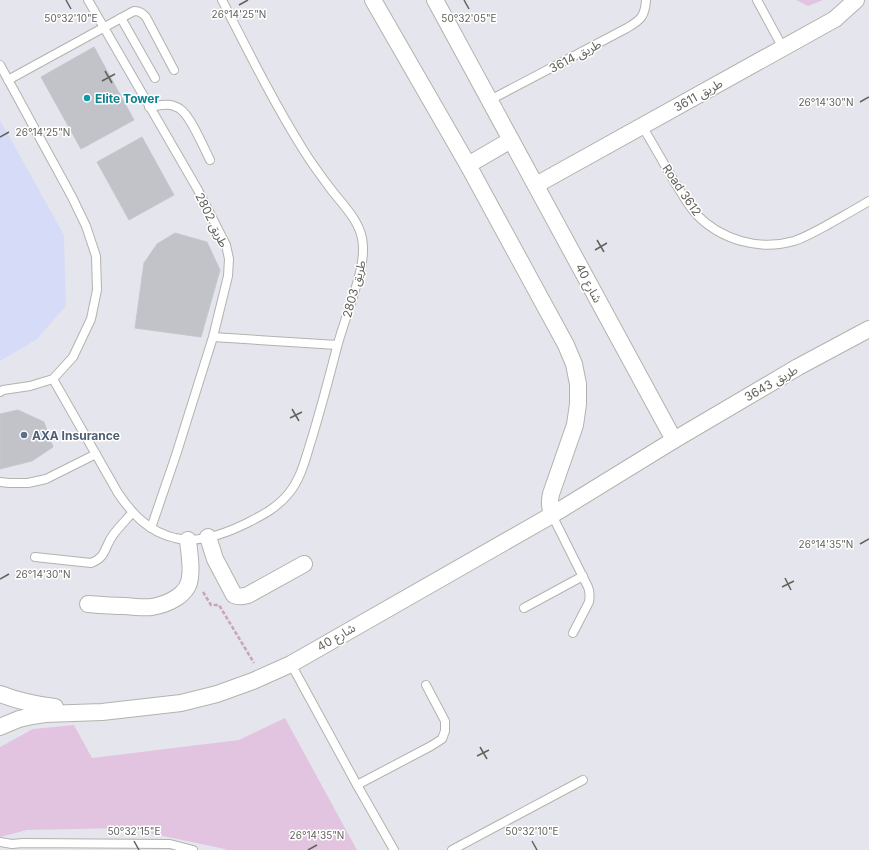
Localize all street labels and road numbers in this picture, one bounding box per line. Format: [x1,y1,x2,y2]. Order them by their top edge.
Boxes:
street label: طريق 3614 [546,36,604,77]
street label: طريق 3611 [671,75,726,115]
street label: Road 3612 [659,161,705,219]
street label: طريق 2802 [191,190,232,250]
street label: طريق 2803 [339,259,370,320]
street label: شارع 40 [571,261,606,306]
street label: طريق 3643 [742,362,801,405]
street label: شارع 40 [314,620,359,656]

